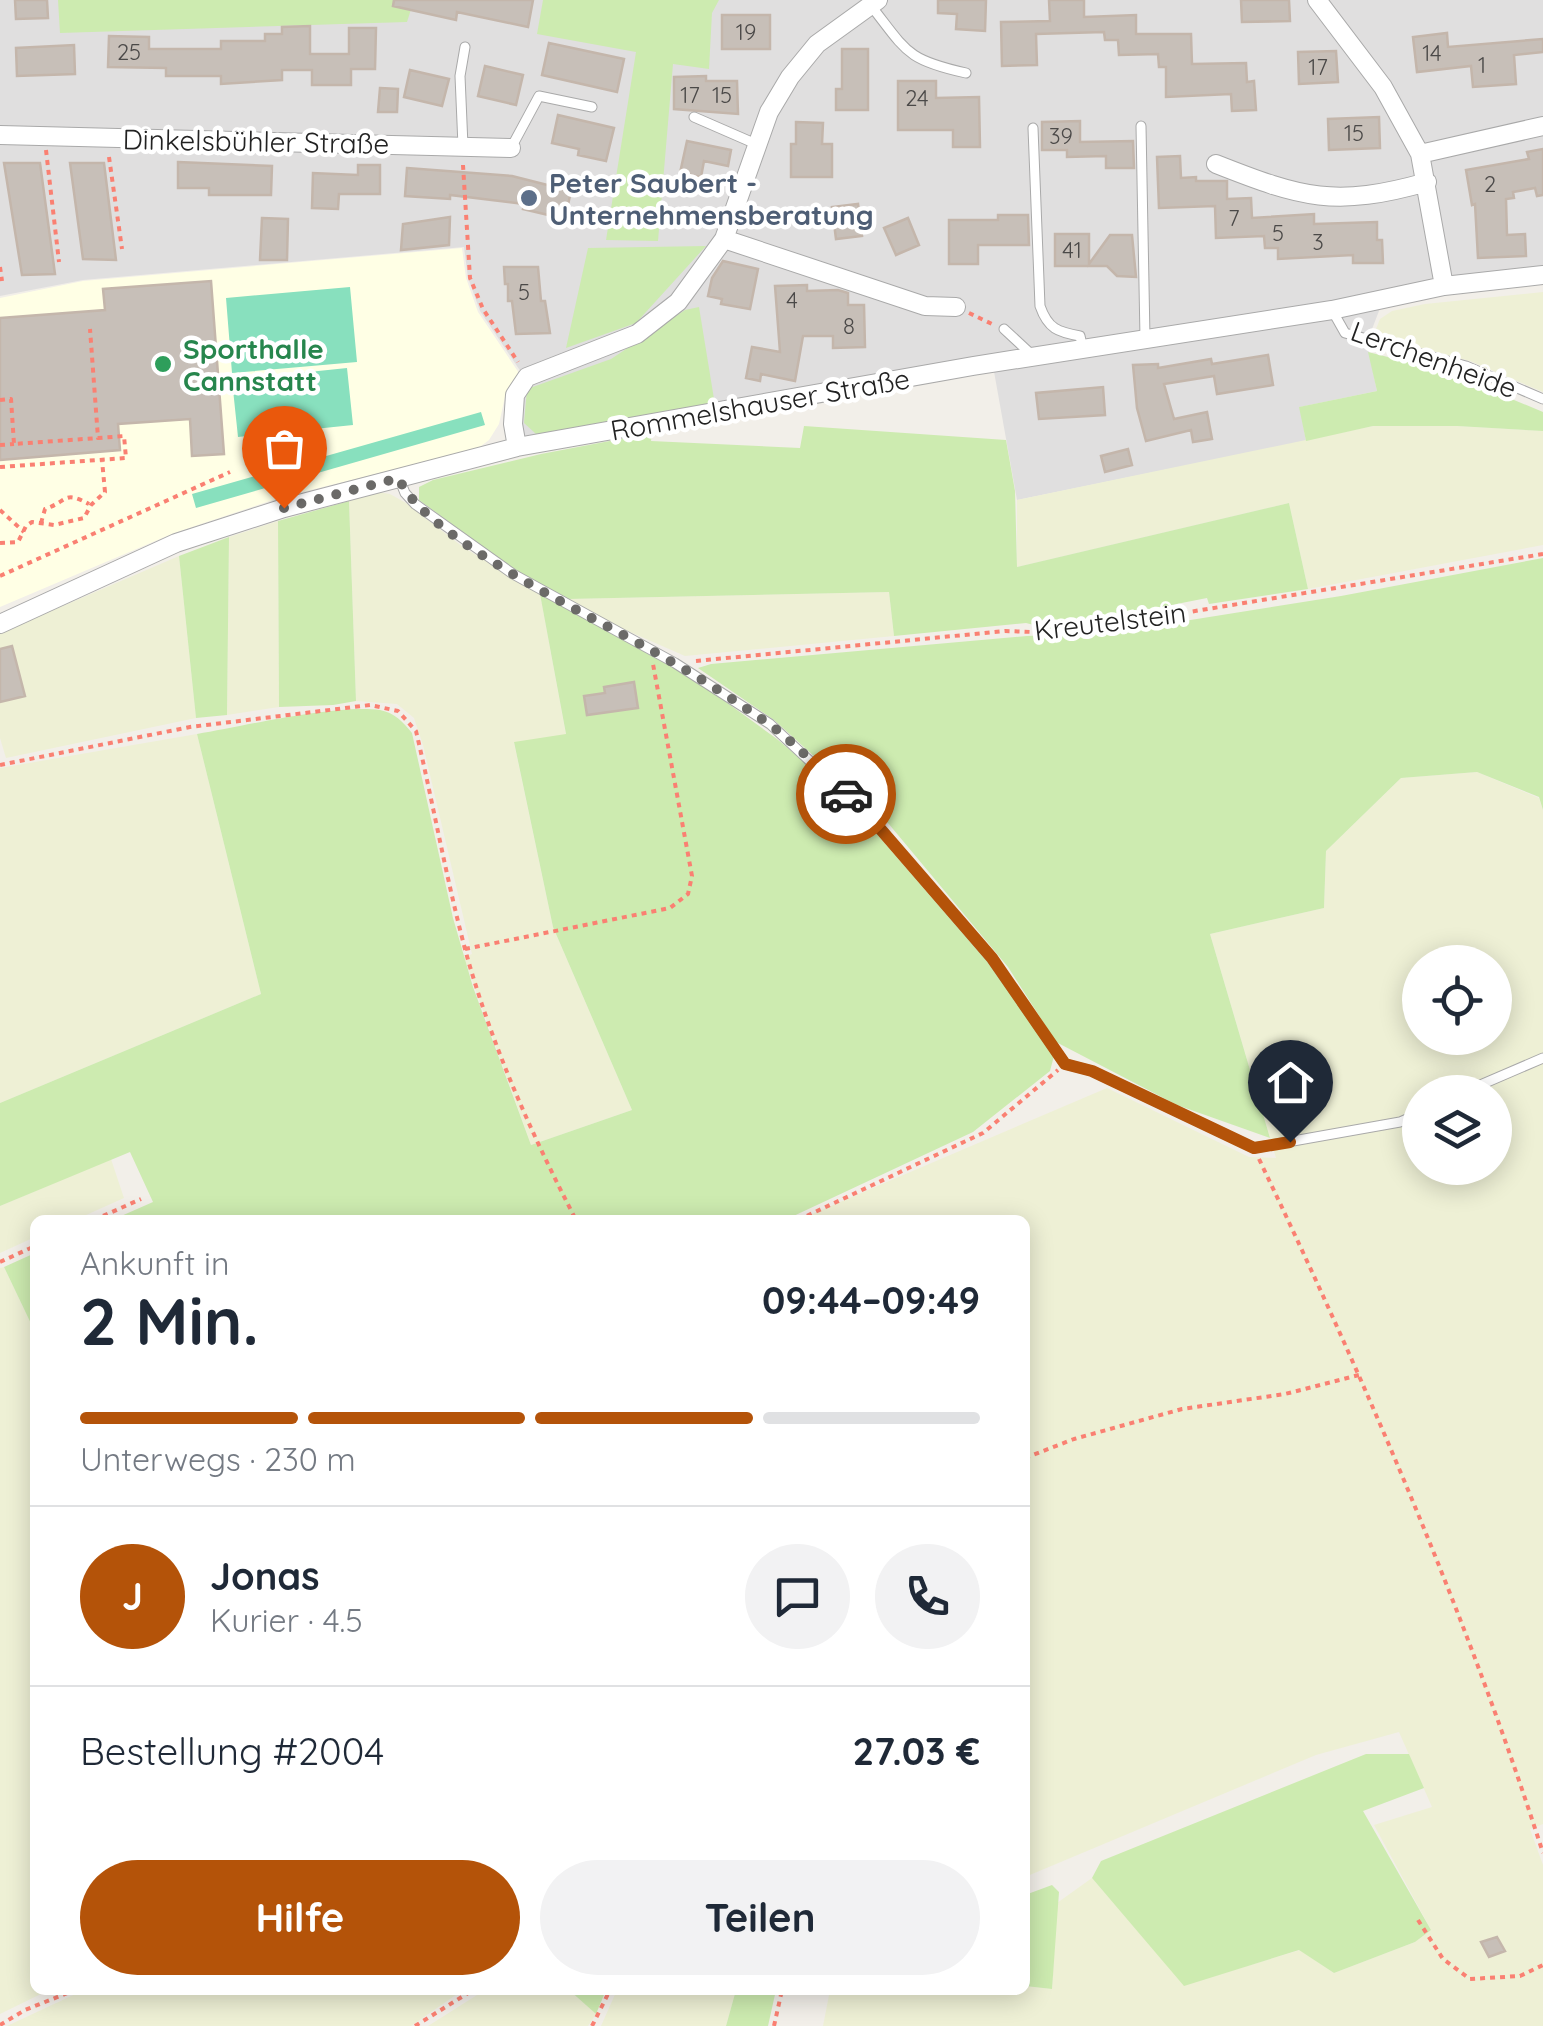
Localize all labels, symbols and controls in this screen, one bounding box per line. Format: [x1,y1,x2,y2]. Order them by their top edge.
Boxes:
house number: 19 [736,18,756,46]
house number: 25 [117,38,141,66]
house number: 14 [1422,39,1442,67]
house number: 1 [1478,51,1486,79]
house number: 17 [1308,53,1328,81]
house number: 17 [680,81,700,109]
house number: 15 [712,81,732,109]
house number: 24 [905,84,929,112]
house number: 15 [1344,119,1364,147]
street label: Dinkelsbühler Straße [122,121,390,161]
house number: 39 [1049,122,1073,150]
place label: Peter Saubert - Unternehmensberatung [549,165,874,232]
house number: 2 [1484,170,1496,198]
marker: Peter Saubert - Unternehmensberatung [518,187,540,209]
house number: 7 [1228,204,1240,232]
house number: 5 [1272,219,1284,247]
house number: 3 [1312,228,1324,256]
house number: 41 [1062,236,1082,264]
house number: 5 [518,278,530,306]
house number: 4 [786,286,798,314]
house number: 8 [843,312,855,340]
street label: Lerchenheide [1346,313,1522,405]
place label: Sporthalle Cannstatt [183,331,324,398]
marker: Sporthalle Cannstatt [152,353,174,375]
street label: Rommelshauser Straße [608,360,912,448]
pin [242,406,327,509]
icon: bag [257,421,312,476]
street label: Kreutelstein [1032,594,1188,648]
courier [796,744,896,844]
icon: car [819,767,874,822]
map controls [1402,945,1512,1185]
button: locate [1402,945,1512,1055]
pin [1248,1040,1333,1143]
icon: home [1263,1055,1318,1110]
button: layers [1402,1075,1512,1185]
text: Ankunft in [80,1243,229,1283]
text: 09:44–09:49 [762,1276,980,1324]
text: 2 Min. [80,1280,259,1361]
text: Unterwegs · 230 m [80,1439,356,1479]
button: chat [745,1544,850,1649]
button: phone [875,1544,980,1649]
text: Jonas [210,1552,320,1600]
text: J [122,1572,143,1620]
text: Kurier · 4.5 [210,1600,363,1640]
text: Bestellung #2004 [80,1727,384,1775]
text: 27.03 € [853,1727,980,1775]
button: Hilfe [80,1860,520,1975]
button: Teilen [540,1860,980,1975]

